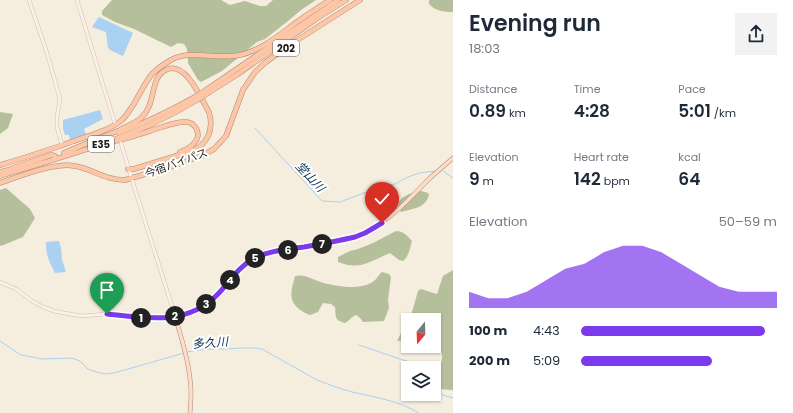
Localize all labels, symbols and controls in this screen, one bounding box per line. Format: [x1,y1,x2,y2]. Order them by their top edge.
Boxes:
text: Evening run [469,8,601,39]
button: share [735,13,777,55]
text: 18:03 [469,39,500,58]
road number: 202 [273,40,299,56]
text: Distance [469,81,517,97]
text: Time [574,81,600,97]
text: Pace [678,81,706,97]
text: 0.89 [469,99,506,123]
text: 4:28 [574,99,610,123]
text: 5:01 [678,99,711,123]
text: km [506,105,526,121]
text: /km [711,105,736,121]
road number: E35 [88,136,114,152]
street label: 今宿バイパス [142,144,210,182]
text: Elevation [469,149,519,165]
text: Heart rate [574,149,629,165]
text: kcal [678,149,701,165]
water label: 堂山川 [292,158,330,197]
text: 9 [469,167,480,191]
text: 142 [574,167,601,191]
text: 64 [678,167,700,191]
text: m [480,173,494,189]
text: bpm [601,173,630,189]
pin [365,182,399,223]
icon: check [371,188,393,210]
text: Elevation [469,212,528,231]
text: 50–59 m [719,212,777,231]
pin: 7 [312,234,332,254]
text: 7 [319,236,325,252]
pin: 6 [278,240,298,260]
text: 6 [284,242,292,258]
pin: 5 [245,248,265,268]
text: 5 [251,250,259,266]
pin: 4 [220,270,240,290]
text: 4 [226,272,234,288]
pin [90,273,124,314]
icon: arrive [96,279,118,301]
pin: 3 [196,294,216,314]
text: 3 [203,296,209,312]
pin: 2 [165,306,185,326]
pin: 1 [131,308,151,328]
text: 2 [172,308,178,324]
text: 1 [139,310,143,326]
north arrow [401,313,441,353]
map controls [401,313,441,401]
text: 100 m [469,321,507,340]
text: 4:43 [533,321,560,340]
water label: 多久川 [191,333,231,352]
text: 200 m [469,351,510,370]
text: 5:09 [533,351,560,370]
button: layers [401,361,441,401]

